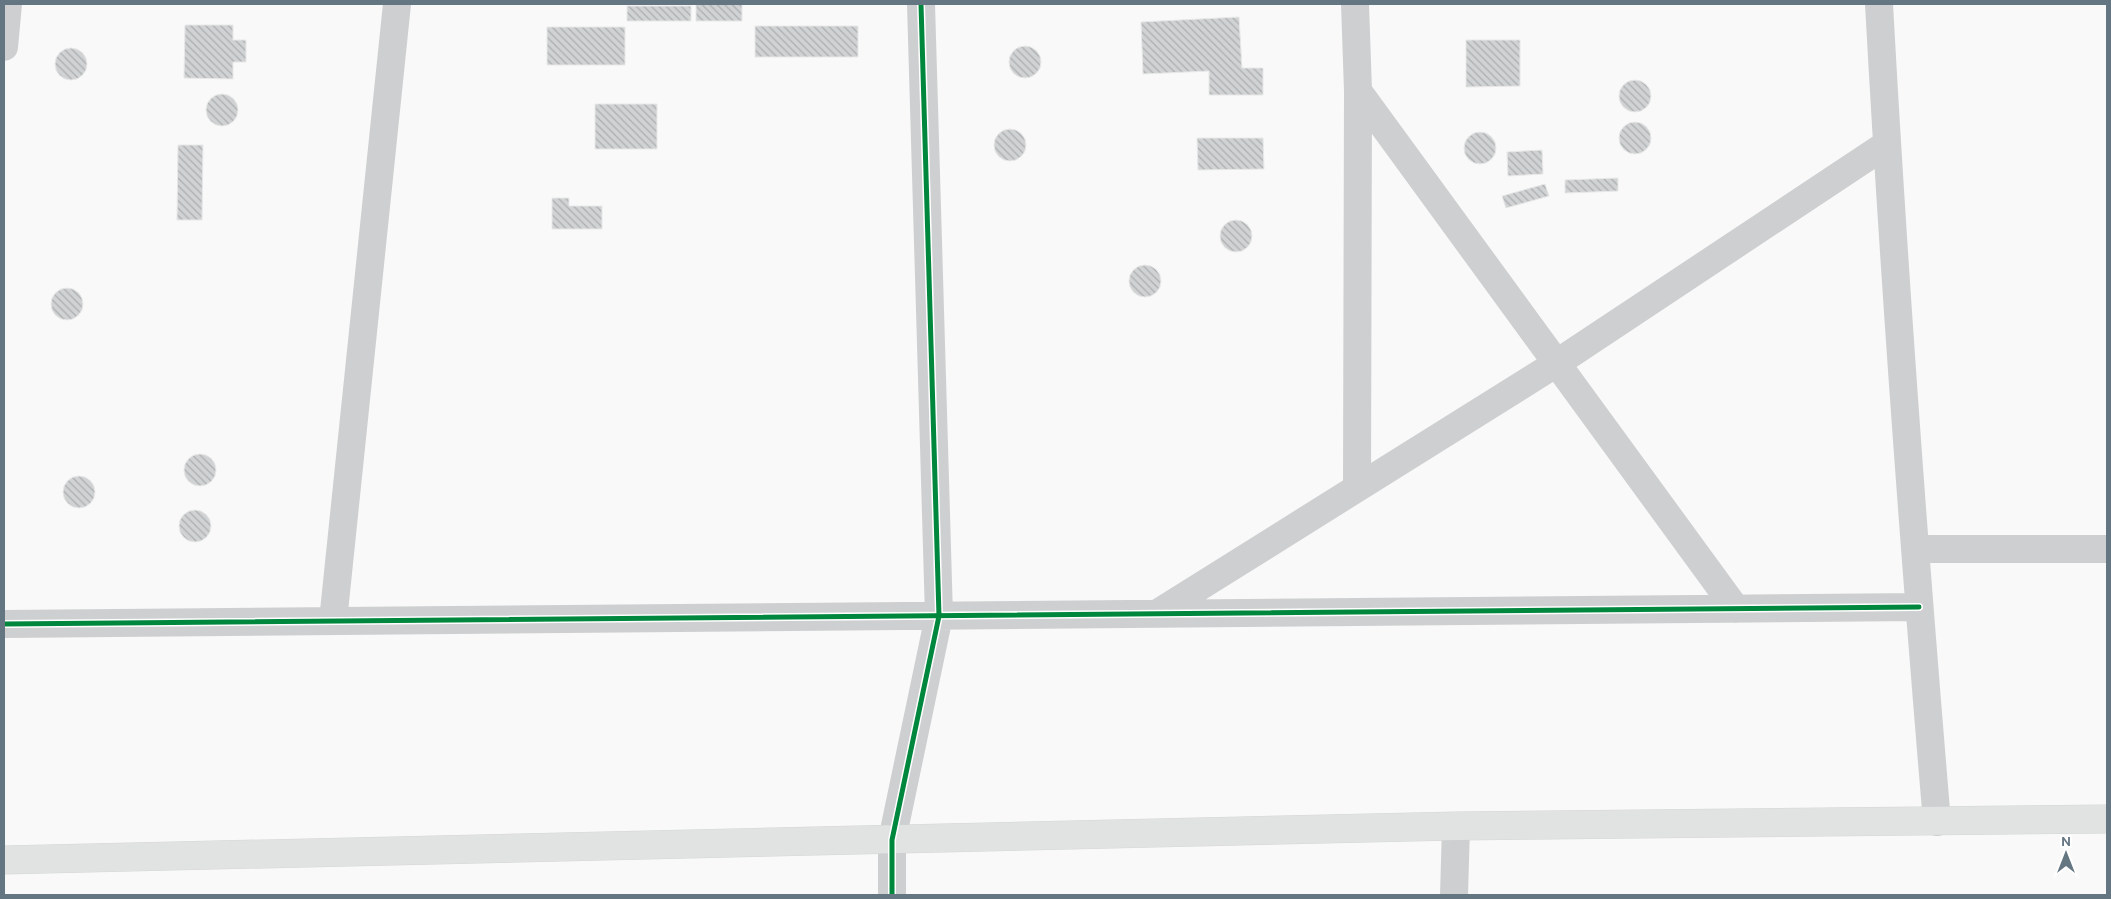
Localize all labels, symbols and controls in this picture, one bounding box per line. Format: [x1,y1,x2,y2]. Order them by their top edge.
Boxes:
north arrow [2041,829,2091,879]
text: N [2061,834,2071,851]

